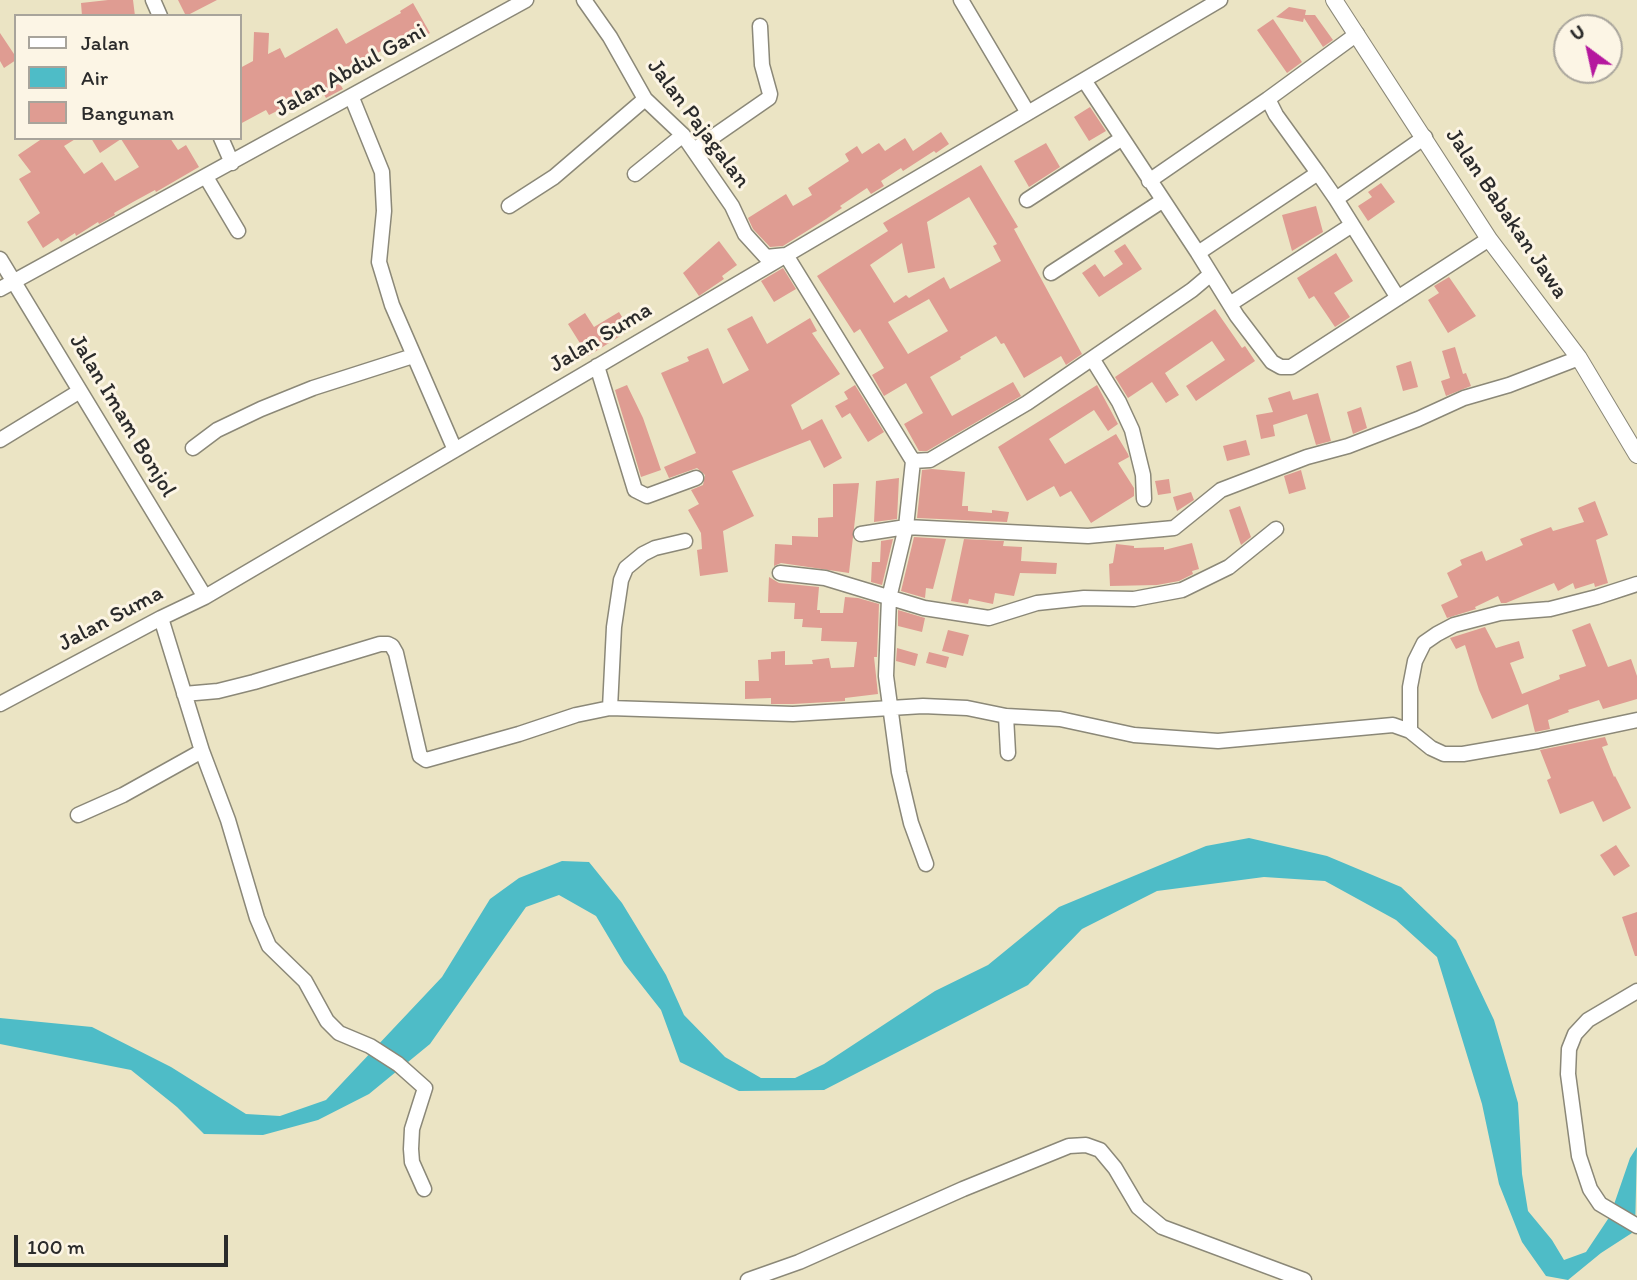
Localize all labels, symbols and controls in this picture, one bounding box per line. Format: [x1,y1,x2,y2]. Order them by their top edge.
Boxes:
legend [14,14,242,140]
north arrow [1553,14,1623,84]
street label: Jalan Abdul Gani [271,18,431,124]
text: U [1566,20,1589,46]
text: Jalan [81,30,129,55]
street label: Jalan Pajagalan [640,54,756,194]
text: Air [81,65,108,90]
text: Bangunan [81,100,174,125]
street label: Jalan Babakan Jawa [1439,124,1573,304]
street label: Jalan Suma [545,297,657,379]
street label: Jalan Imam Bonjol [63,330,181,502]
street label: Jalan Suma [54,580,168,658]
scale bar [18,1220,231,1264]
text: 100 m [27,1234,85,1259]

